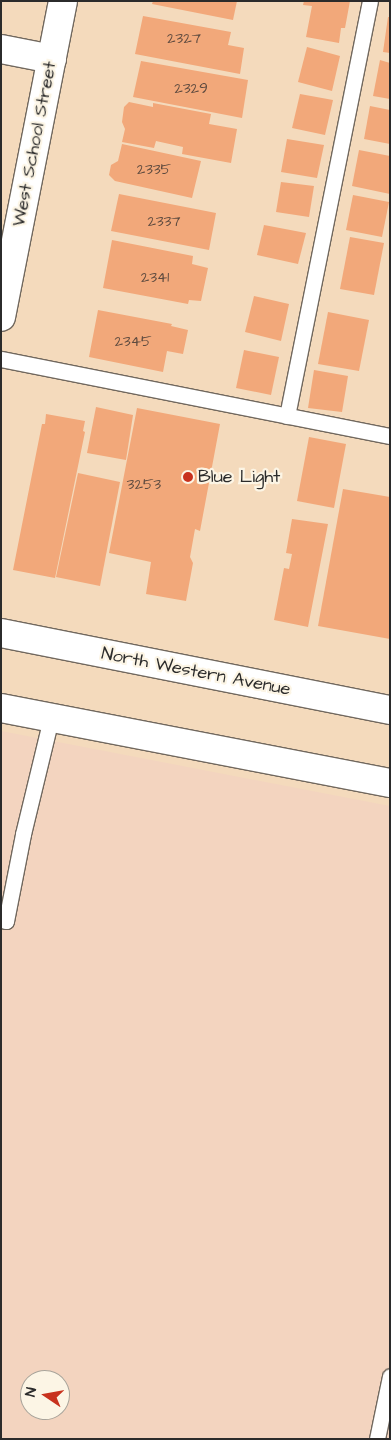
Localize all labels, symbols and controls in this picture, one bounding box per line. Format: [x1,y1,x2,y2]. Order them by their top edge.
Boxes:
house number: 2327 [167,30,201,48]
street label: West School Street [8,60,62,228]
house number: 2329 [174,80,208,98]
house number: 2335 [137,161,171,179]
house number: 2337 [147,213,181,231]
house number: 2341 [141,269,169,287]
house number: 2345 [114,333,152,351]
place label: Blue Light [198,466,280,488]
marker: Blue Light [182,471,194,483]
house number: 3253 [127,476,161,494]
street label: North Western Avenue [100,643,292,701]
north arrow [20,1370,70,1420]
text: N [21,1386,42,1398]

